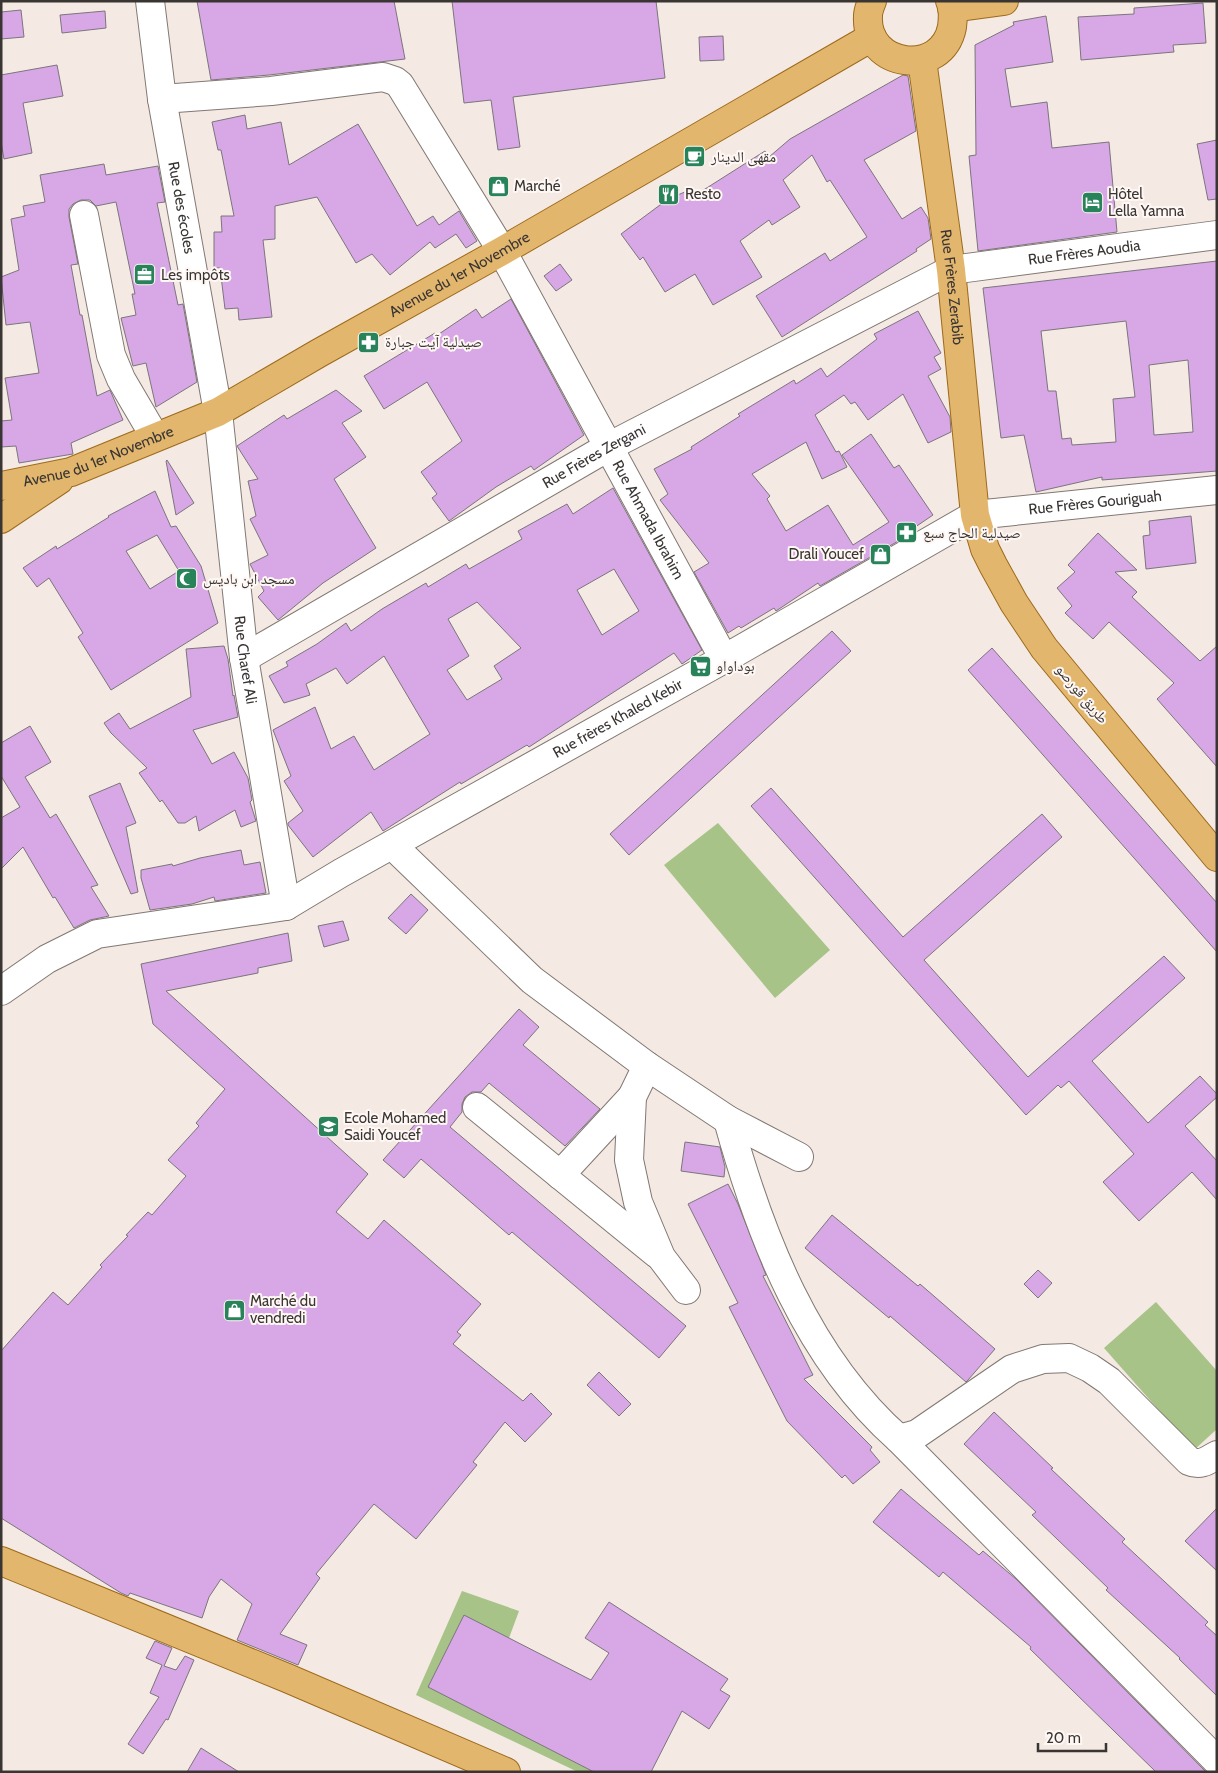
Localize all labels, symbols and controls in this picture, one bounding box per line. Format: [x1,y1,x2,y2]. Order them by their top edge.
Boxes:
cafe icon: مقهى الدينار [683,145,707,169]
place label: مقهى الدينار [710,148,776,167]
street label: Rue des écoles [164,160,199,255]
shop icon: Marché [486,174,510,198]
place label: Marché [514,177,561,195]
restaurant icon: Resto [657,182,681,206]
place label: Resto [685,185,721,203]
place label: Hôtel Lella Yamna [1108,185,1185,220]
hotel icon: Hôtel Lella Yamna [1080,191,1104,215]
street label: Avenue du 1er Novembre [386,228,533,321]
street label: Rue Frères Zerabib [936,228,967,346]
street label: Rue Frères Aoudia [1027,236,1142,269]
office icon: Les impôts [133,263,157,287]
place label: Les impôts [161,266,230,284]
pharmacy icon: صيدلية آيت جبارة [357,330,381,354]
place label: صيدلية آيت جبارة [385,333,482,351]
street label: Rue Frères Zergani [539,420,649,492]
street label: Avenue du 1er Novembre [22,422,176,490]
street label: Rue Ahmada Ibrahim [609,457,688,582]
street label: Rue Frères Gouriguah [1028,487,1163,518]
pharmacy icon: صيدلية الحاج سبع [895,521,919,545]
place label: صيدلية الحاج سبع [923,524,1021,543]
shop icon: Drali Youcef [868,542,892,566]
place label: Drali Youcef [789,545,864,563]
mosque icon: مسجد ابن باديس [175,567,199,591]
place label: مسجد ابن باديس [203,570,295,589]
street label: Rue Charef Ali [231,615,261,705]
supermarket icon: بوداواو [688,654,712,678]
place label: بوداواو [716,657,755,675]
street label: طريق قورصو [1051,661,1112,728]
street label: Rue frères Khaled Kebir [550,675,686,762]
place label: Ecole Mohamed Saidi Youcef [344,1109,446,1144]
school or university icon: Ecole Mohamed Saidi Youcef [316,1115,340,1139]
place label: Marché du vendredi [250,1292,316,1327]
shop icon: Marché du vendredi [222,1298,246,1322]
scale bar [1038,1720,1106,1752]
text: 20 m [1046,1729,1081,1747]

